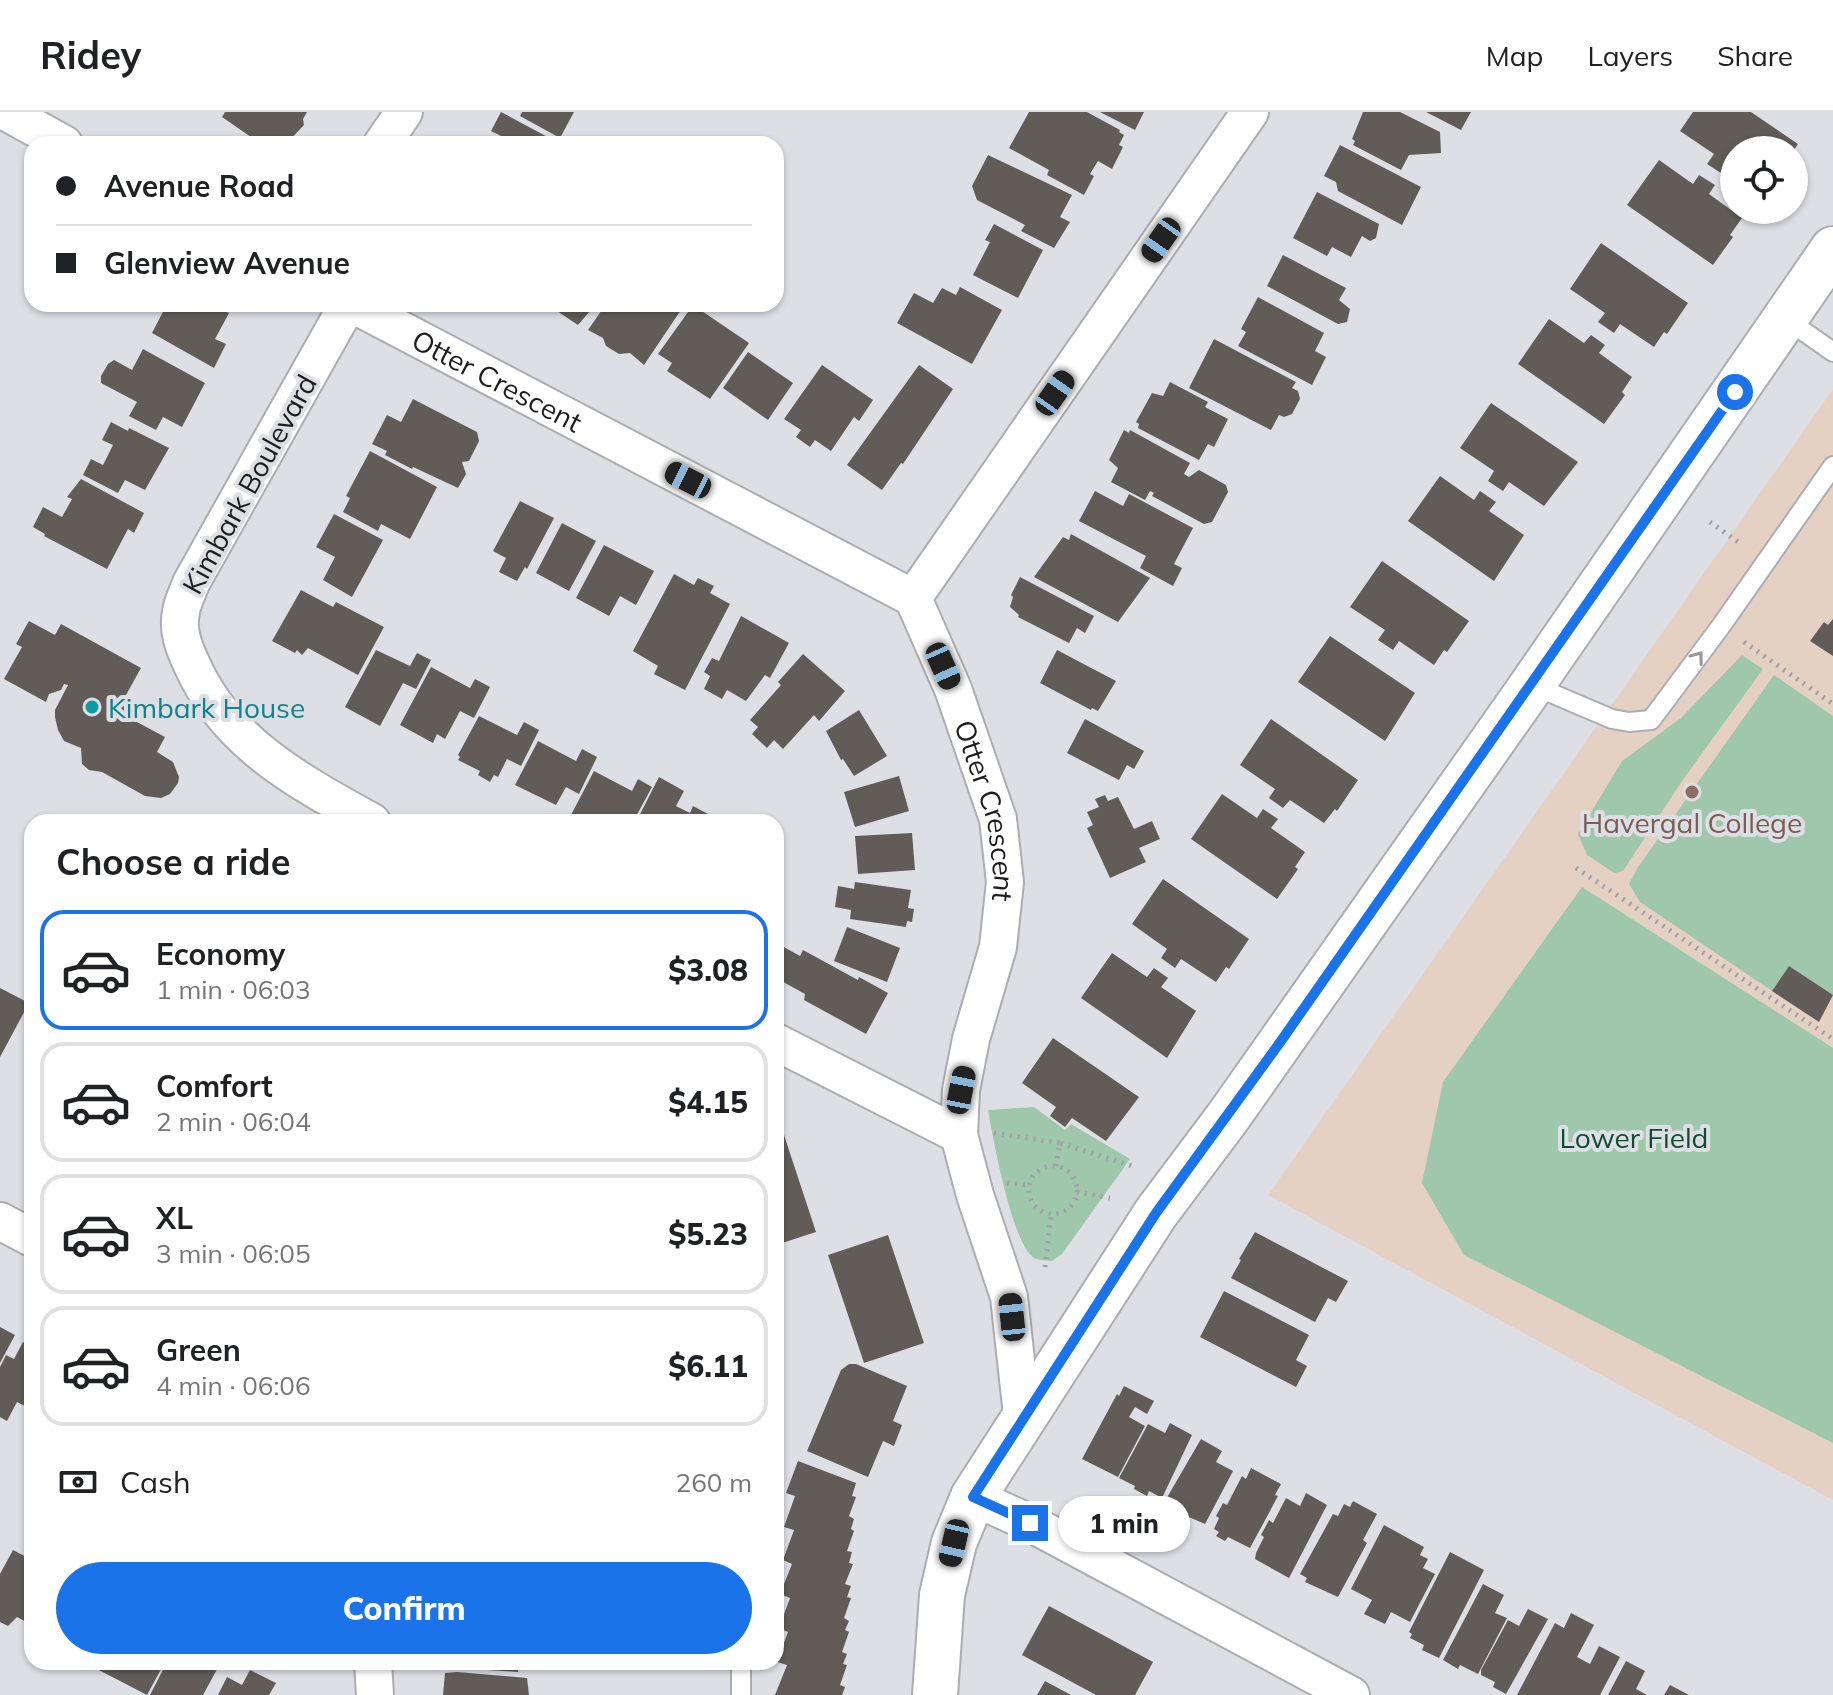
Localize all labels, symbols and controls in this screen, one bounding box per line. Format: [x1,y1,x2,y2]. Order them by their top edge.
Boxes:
text: Ridey [40,31,141,79]
text: Map [1486,38,1543,73]
text: Layers [1587,38,1673,73]
text: Share [1717,38,1793,73]
map controls [1720,136,1808,224]
button: locate [1720,136,1808,224]
text: Avenue Road [104,167,294,205]
car [1137,213,1185,267]
text: Glenview Avenue [104,244,350,282]
street label: Otter Crescent [406,321,588,439]
car [1031,366,1079,420]
street label: Kimbark Boulevard [174,368,324,600]
route start [1717,374,1753,410]
car [661,458,715,502]
car [922,639,964,693]
one-way arrow [1688,651,1702,666]
place label: Kimbark House [108,690,305,725]
marker: Kimbark House [83,698,101,716]
street label: Otter Crescent [948,715,1023,904]
marker: Havergal College [1683,783,1701,801]
place label: Havergal College [1582,805,1802,840]
text: Choose a ride [56,839,290,884]
icon: car [60,934,132,1006]
text: Economy [156,935,285,973]
text: $3.08 [668,951,748,989]
text: 1 min · 06:03 [156,973,311,1006]
car [945,1064,977,1116]
icon: car [60,1066,132,1138]
text: Comfort [156,1067,273,1105]
text: $4.15 [668,1083,748,1121]
text: 2 min · 06:04 [156,1105,311,1138]
park label: Lower Field [1560,1120,1708,1155]
icon: car [60,1198,132,1270]
text: XL [156,1199,193,1237]
text: $5.23 [668,1215,748,1253]
text: 3 min · 06:05 [156,1237,311,1270]
car [998,1292,1026,1342]
icon: car [60,1330,132,1402]
text: Green [156,1331,241,1369]
text: $6.11 [668,1347,748,1385]
text: 4 min · 06:06 [156,1369,311,1402]
icon: cash [56,1460,100,1504]
text: Cash [120,1463,191,1501]
text: 260 m [676,1466,752,1499]
callout: 1 min [1058,1495,1190,1551]
route end [1012,1505,1048,1541]
text: 1 min [1089,1507,1159,1540]
car [937,1517,971,1569]
button: Confirm [56,1562,752,1654]

